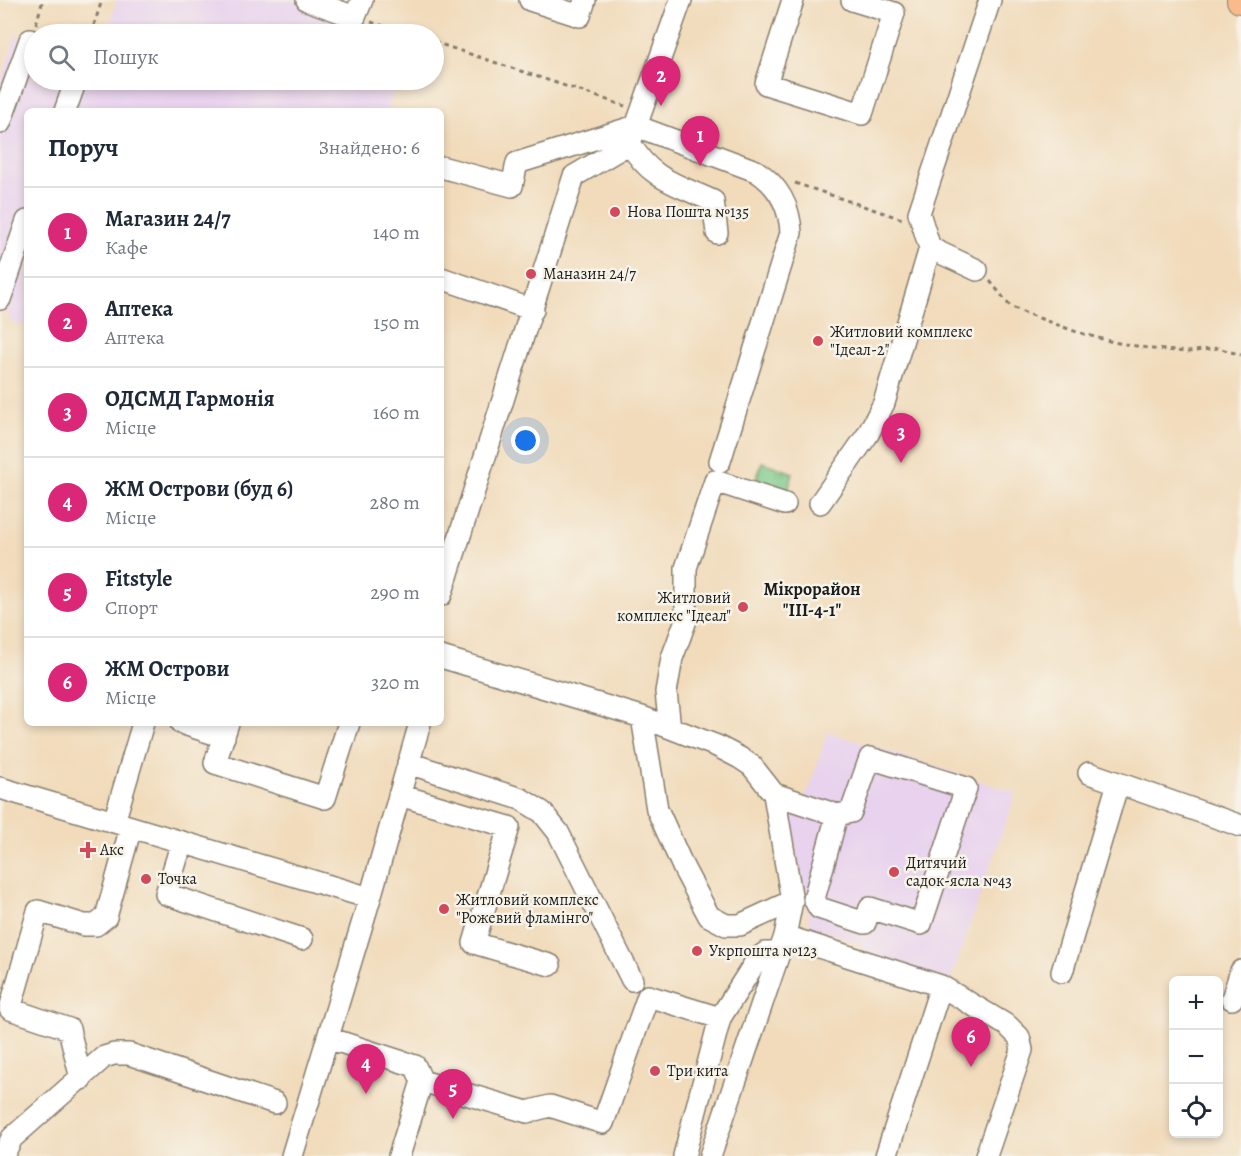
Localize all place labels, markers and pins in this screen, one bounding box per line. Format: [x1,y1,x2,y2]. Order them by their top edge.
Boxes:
pin: 2 [642,57,680,106]
pin: 1 [680,116,720,166]
place label: Нова Пошта №135 [627,201,749,223]
marker: Нова Пошта №135 [608,205,622,219]
place label: Маназин 24/7 [543,263,636,285]
marker: Маназин 24/7 [524,267,538,281]
place label: Житловий комплекс "Ідеал-2" [830,321,973,361]
marker: Житловий комплекс "Ідеал-2" [811,334,825,348]
pin: 3 [882,414,920,463]
place label: Житловий комплекс "Ідеал" [617,587,731,627]
marker: Житловий комплекс "Ідеал" [736,600,750,614]
place label: Акс [99,839,124,861]
marker: Акс [81,843,95,857]
place label: Дитячий садок-ясла №43 [906,852,1012,892]
marker: Дитячий садок-ясла №43 [887,865,901,879]
place label: Точка [158,868,198,890]
marker: Точка [139,872,153,886]
place label: Житловий комплекс "Рожевий фламінго" [456,889,599,929]
marker: Житловий комплекс "Рожевий фламінго" [437,902,451,916]
place label: Укрпошта №123 [709,940,817,962]
marker: Укрпошта №123 [690,944,704,958]
pin: 6 [952,1018,990,1067]
pin: 4 [346,1044,386,1094]
place label: Три кита [667,1060,729,1082]
marker: Три кита [648,1064,662,1078]
pin: 5 [434,1070,472,1119]

